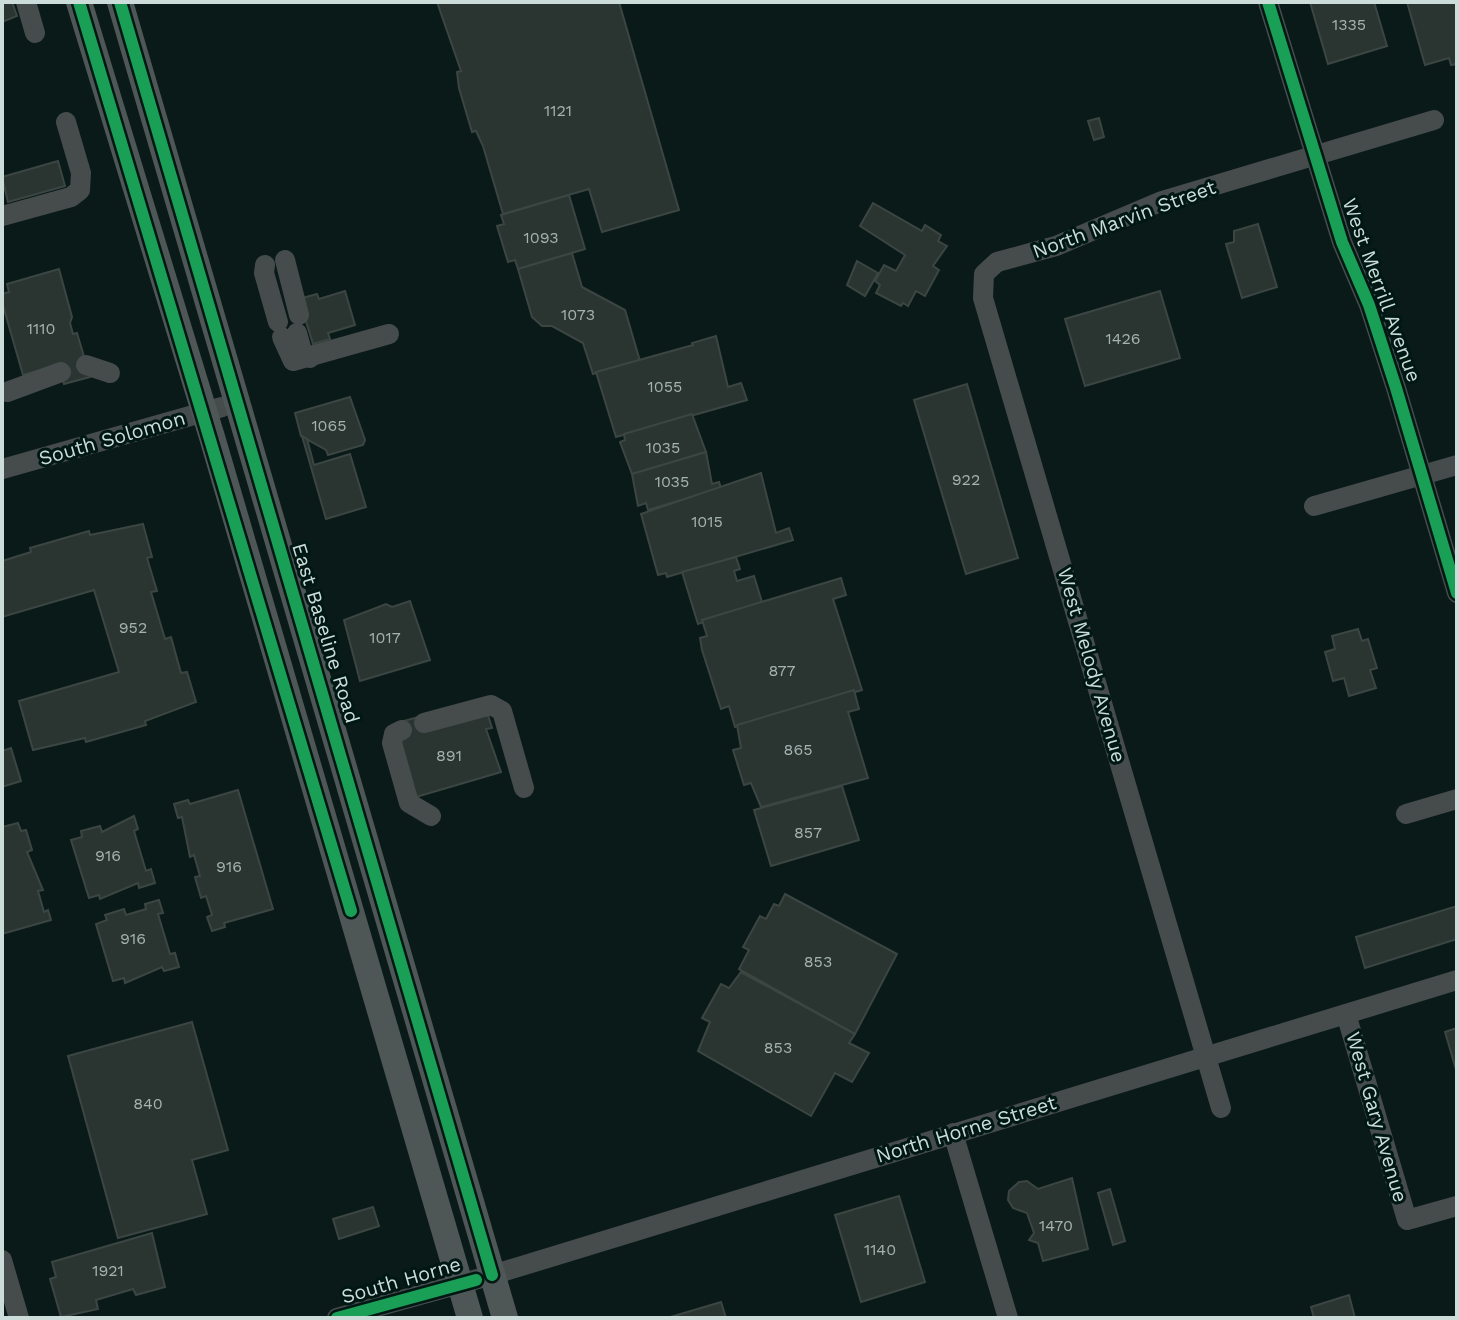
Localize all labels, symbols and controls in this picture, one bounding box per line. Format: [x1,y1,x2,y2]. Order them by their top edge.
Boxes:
house number: 1335 [1332,15,1366,34]
house number: 1121 [544,101,572,120]
street label: North Marvin Street [1029,174,1219,263]
street label: West Merrill Avenue [1338,195,1426,385]
house number: 1093 [523,228,559,247]
house number: 1073 [561,305,595,324]
house number: 1110 [27,319,55,338]
house number: 1426 [1105,329,1141,348]
house number: 1055 [648,377,682,396]
street label: South Solomon [36,406,188,470]
house number: 1065 [311,416,347,435]
house number: 1035 [646,438,680,457]
house number: 922 [952,470,980,489]
house number: 1035 [655,472,689,491]
house number: 1015 [691,512,723,531]
street label: East Baseline Road [287,540,365,726]
street label: West Melody Avenue [1053,565,1131,765]
house number: 952 [119,618,147,637]
house number: 1017 [369,628,401,647]
house number: 877 [768,661,796,680]
house number: 865 [784,740,812,759]
house number: 891 [436,746,462,765]
house number: 857 [794,823,822,842]
house number: 916 [95,846,121,865]
house number: 916 [216,857,242,876]
house number: 916 [120,929,146,948]
house number: 853 [804,952,832,971]
street label: West Gary Avenue [1341,1029,1413,1205]
house number: 853 [764,1038,792,1057]
street label: North Horne Street [873,1090,1060,1168]
house number: 840 [133,1094,163,1113]
house number: 1470 [1039,1216,1073,1235]
house number: 1140 [864,1240,896,1259]
street label: South Horne [338,1251,464,1309]
house number: 1921 [92,1261,124,1280]

